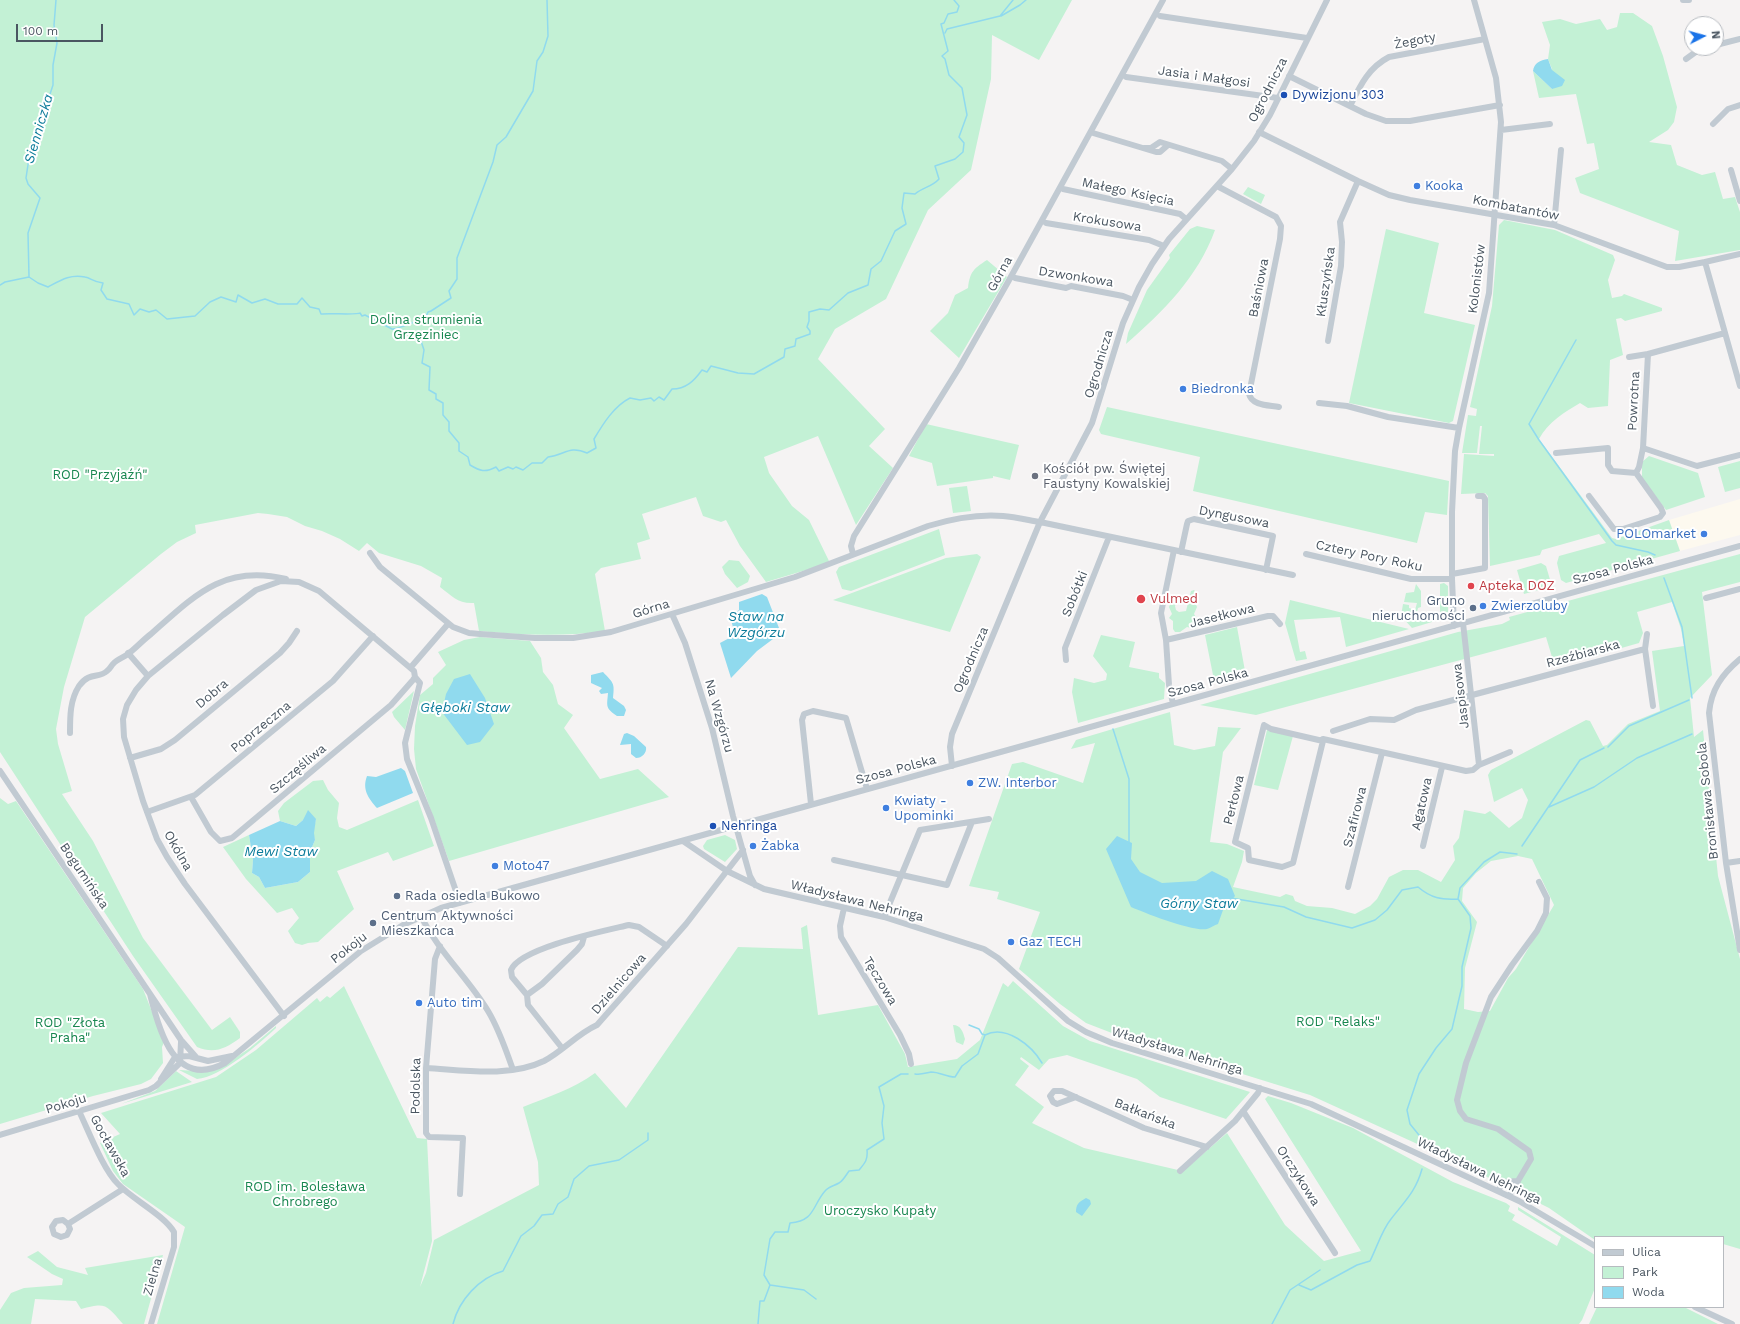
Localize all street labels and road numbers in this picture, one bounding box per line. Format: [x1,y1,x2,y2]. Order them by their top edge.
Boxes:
street label: Żegoty [1393,29,1437,53]
street label: Ogrodnicza [1245,55,1291,125]
street label: Jasia i Małgosi [1157,63,1251,91]
street label: Małego Księcia [1080,175,1176,209]
street label: Kombatantów [1471,192,1561,224]
street label: Krokusowa [1072,209,1142,235]
street label: Kolonistów [1465,243,1489,315]
street label: Kłuszyńska [1313,246,1339,318]
street label: Górna [984,254,1016,294]
street label: Baśniowa [1246,257,1272,319]
street label: Dzwonkowa [1037,263,1115,291]
street label: Ogrodnicza [1081,328,1117,400]
street label: Powrotna [1625,371,1643,431]
street label: Dyngusowa [1197,503,1271,531]
street label: Cztery Pory Roku [1314,537,1424,575]
street label: Szosa Polska [1571,552,1655,588]
street label: Sobótki [1059,569,1091,619]
street label: Górna [631,596,671,622]
street label: Jasełkowa [1188,600,1256,632]
street label: Ogrodnicza [950,624,992,696]
street label: Rzeźbiarska [1545,637,1621,671]
street label: Jaspisowa [1449,663,1473,729]
street label: Szosa Polska [1166,665,1250,701]
street label: Dobra [193,676,231,712]
street label: Na Wzgórzu [701,678,737,754]
street label: Poprzeczna [228,698,294,756]
street label: Szczęśliwa [267,741,329,797]
street label: Bronisława Sobola [1694,742,1722,860]
street label: Szosa Polska [854,752,938,788]
street label: Perłowa [1220,773,1248,827]
street label: Agatowa [1408,776,1436,832]
street label: Szafirowa [1340,785,1370,849]
street label: Okólna [160,828,196,874]
street label: Bogumińska [56,840,112,912]
street label: Władysława Nehringa [789,877,925,925]
street label: Pokoju [328,929,370,967]
street label: Dzielnicowa [588,950,650,1018]
street label: Tęczowa [859,954,901,1008]
street label: Władysława Nehringa [1109,1024,1245,1078]
street label: Podolska [408,1057,424,1115]
street label: Pokoju [44,1090,88,1118]
street label: Bałkańska [1112,1095,1178,1133]
street label: Gocławska [87,1112,133,1180]
street label: Władysława Nehringa [1414,1134,1544,1208]
street label: Orczykowa [1273,1143,1323,1209]
street label: Zielna [140,1256,166,1298]

